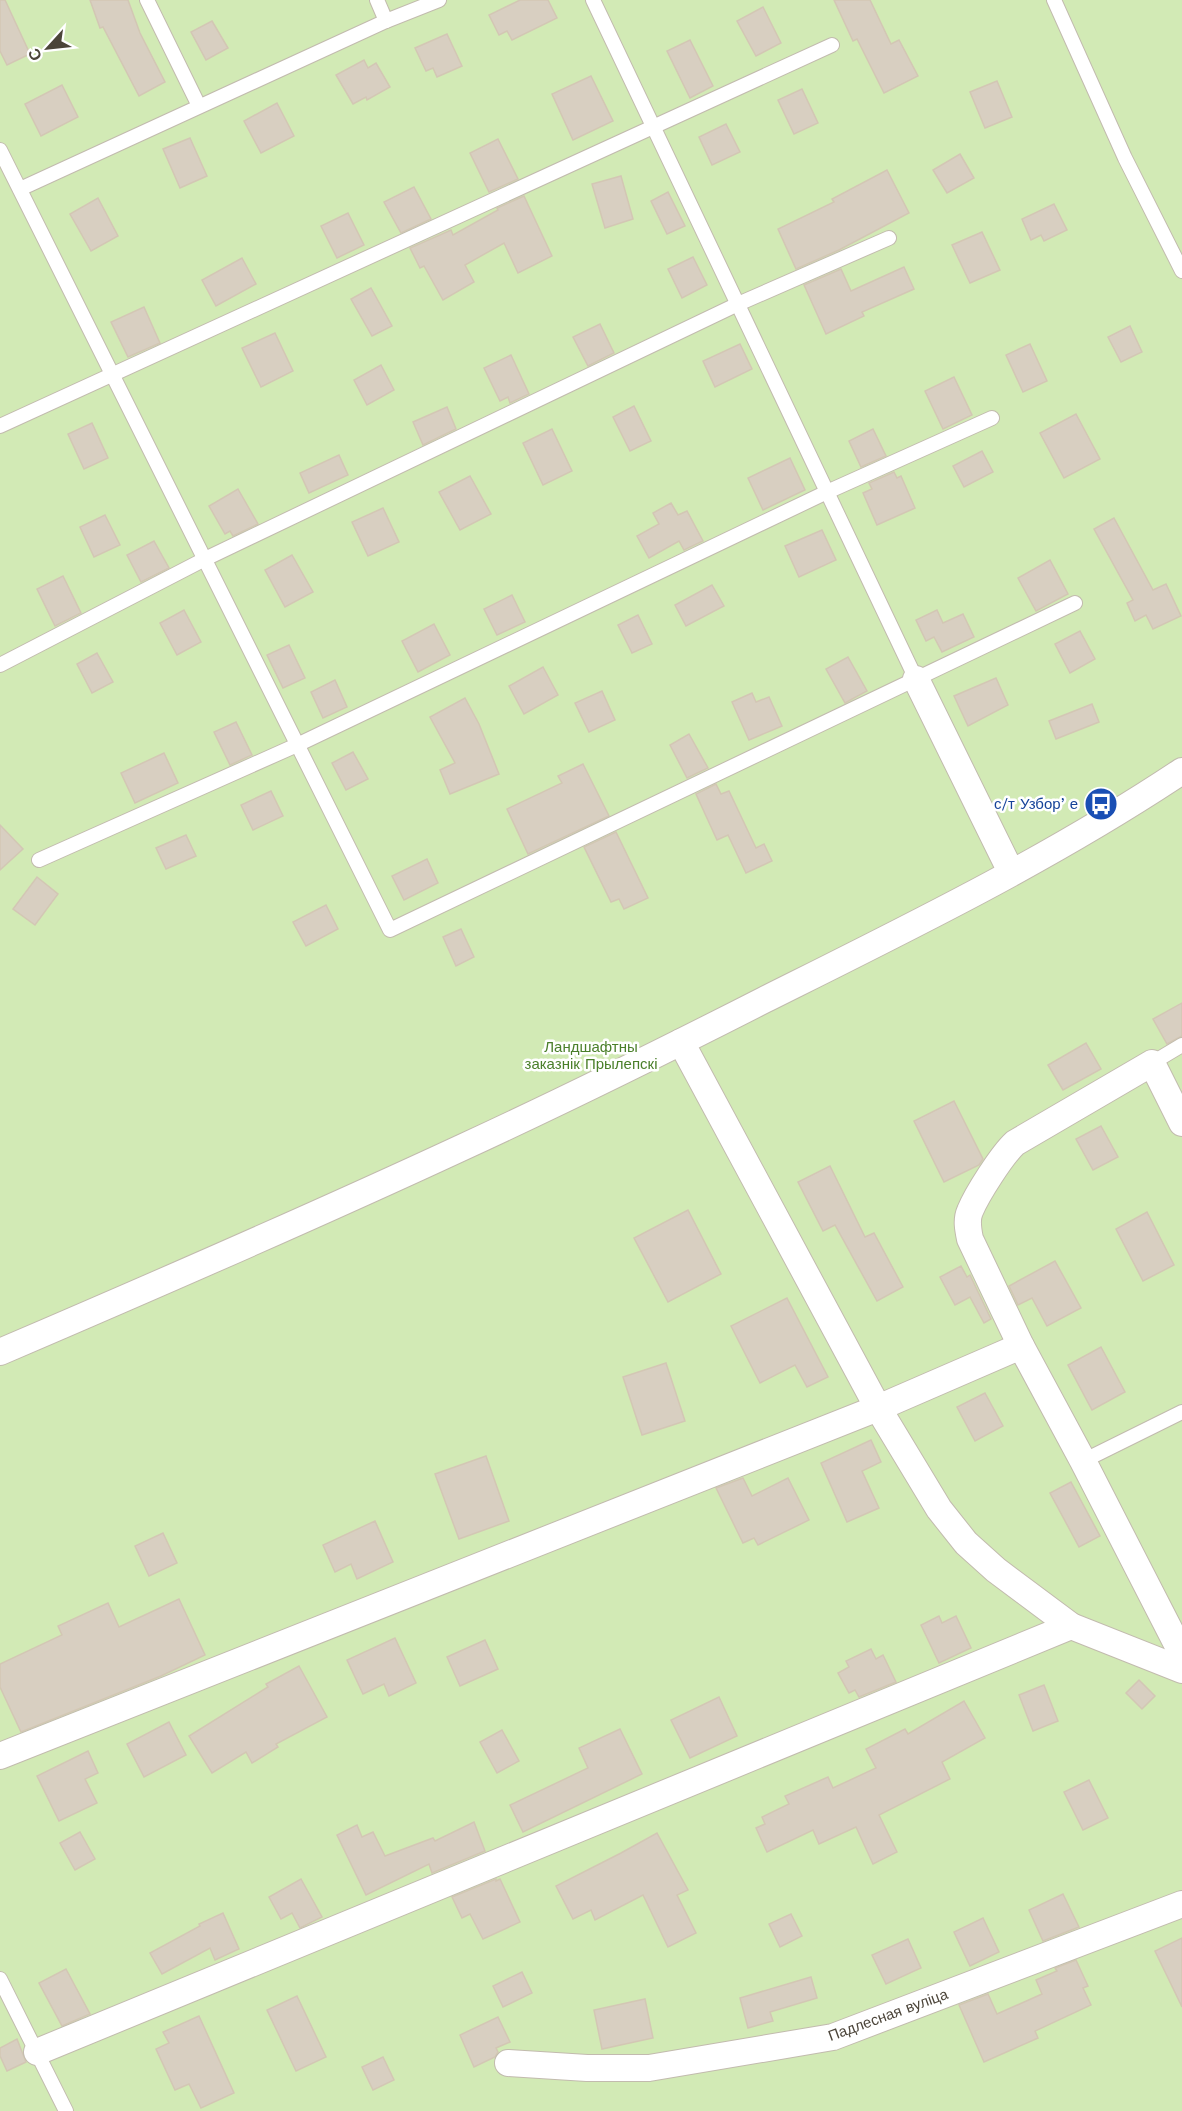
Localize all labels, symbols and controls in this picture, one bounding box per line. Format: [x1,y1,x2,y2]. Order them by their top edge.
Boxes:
north arrow [18,18,78,78]
text: С [24,45,46,64]
bus stop icon: с/т Узборʼе [1083,786,1119,822]
place label: с/т Узборʼе [994,795,1078,813]
park label: Ландшафтны заказнік Прылепскі [525,1038,657,1073]
street label: Падлесная вуліца [826,1985,951,2045]

